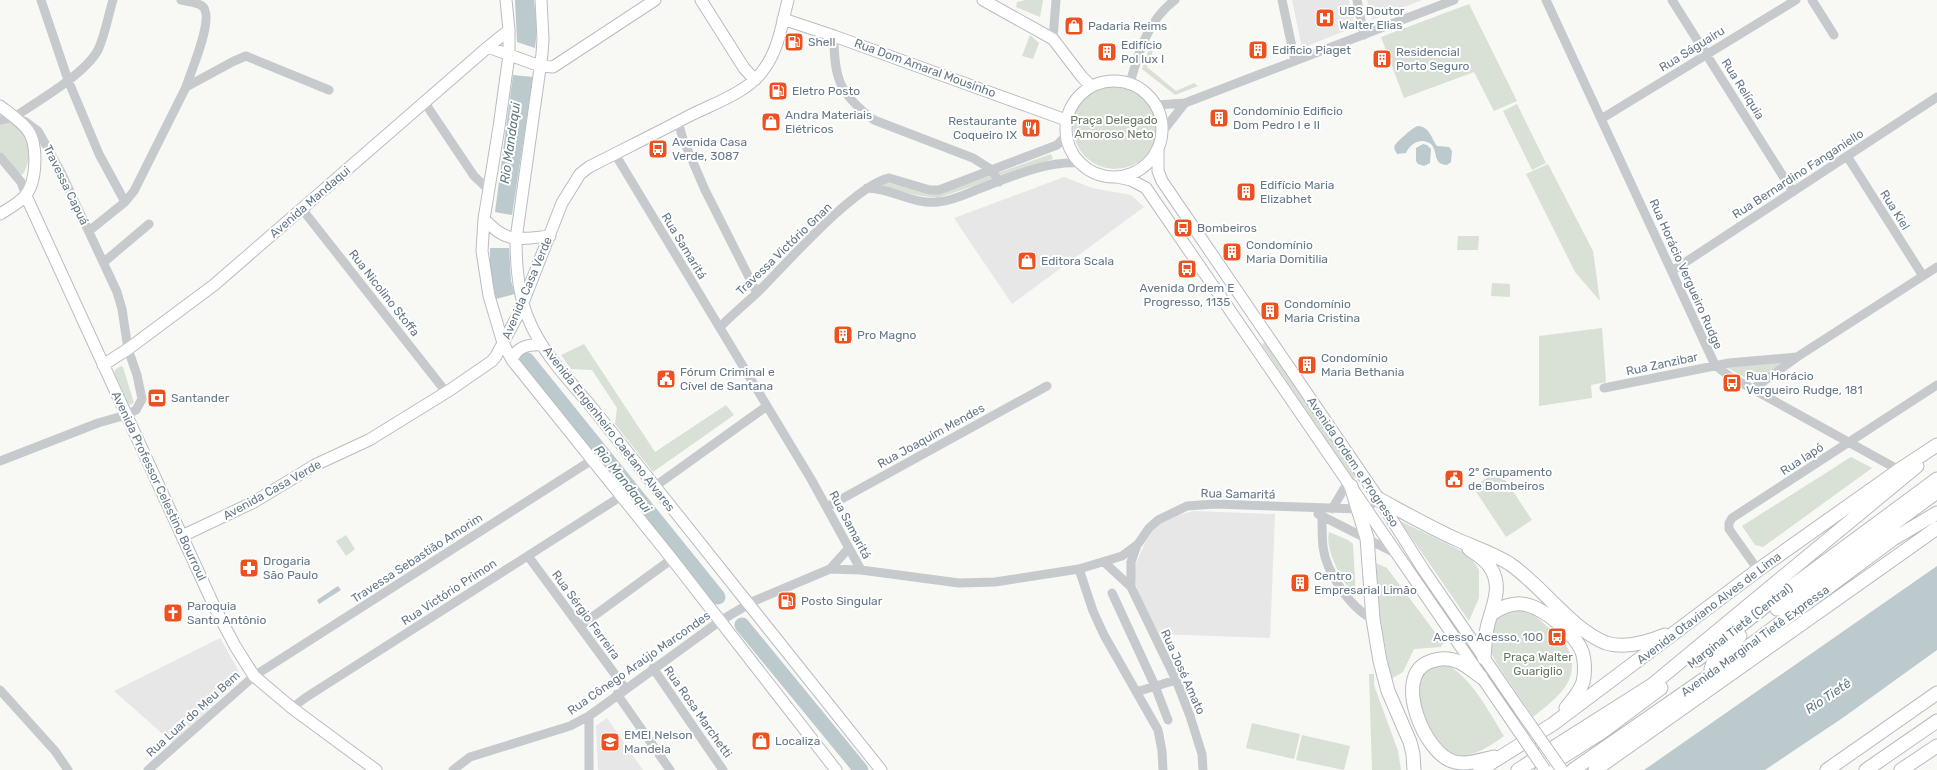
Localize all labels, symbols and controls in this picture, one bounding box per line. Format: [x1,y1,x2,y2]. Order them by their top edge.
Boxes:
place label: UBS Doutor Walter Elias [1339,4,1405,32]
hospital icon: UBS Doutor Walter Elias [1314,7,1336,29]
shop icon: Padaria Reims [1063,15,1085,37]
place label: Padaria Reims [1088,19,1167,33]
street label: Rua Ságuairu [1657,23,1727,75]
fuel station icon: Shell [783,31,805,53]
place label: Shell [808,35,835,49]
street label: Rua Dom Amaral Mousinho [852,36,998,100]
place label: Edifício Pol lux I [1121,38,1164,66]
building icon: Edificio Piaget [1247,39,1269,61]
building icon: Edifício Pol lux I [1096,41,1118,63]
place label: Edificio Piaget [1272,43,1351,57]
place label: Residencial Porto Seguro [1396,45,1470,73]
building icon: Residencial Porto Seguro [1371,48,1393,70]
street label: Rua Relíquia [1719,56,1767,122]
fuel station icon: Eletro Posto [767,80,789,102]
place label: Eletro Posto [792,84,860,98]
water label: Rio Mandaqui [497,100,523,185]
place label: Condomínio Edificio Dom Pedro I e II [1233,104,1343,132]
building icon: Condomínio Edificio Dom Pedro I e II [1208,107,1230,129]
place label: Andra Materiais Elétricos [785,108,872,136]
shop icon: Andra Materiais Elétricos [760,111,782,133]
park label: Praça Delegado Amoroso Neto [1070,113,1158,141]
place label: Restaurante Coqueiro IX [948,114,1017,142]
restaurant icon: Restaurante Coqueiro IX [1020,117,1042,139]
street label: Rua Bernardino Fanganiello [1730,126,1866,222]
place label: Avenida Casa Verde, 3087 [672,135,747,163]
bus stop icon: Avenida Casa Verde, 3087 [647,138,669,160]
street label: Travessa Capuá [41,143,91,227]
street label: Avenida Mandaqui [267,163,353,241]
place label: Edifício Maria Elizabhet [1260,178,1334,206]
building icon: Edifício Maria Elizabhet [1235,181,1257,203]
street label: Rua Kiel [1877,187,1913,233]
street label: Rua Horácio Vergueiro Rudge [1646,197,1726,352]
street label: Travessa Victório Gnan [733,200,835,298]
street label: Rua Samaritá [659,210,709,282]
bus stop icon: Bombeiros [1172,217,1194,239]
place label: Bombeiros [1197,221,1257,235]
street label: Avenida Casa Verde [499,234,555,341]
place label: Condomínio Maria Domitilia [1246,238,1328,266]
building icon: Condomínio Maria Domitilia [1221,241,1243,263]
street label: Rua Nicolino Stoffa [346,247,422,339]
shop icon: Editora Scala [1016,250,1038,272]
place label: Editora Scala [1041,254,1114,268]
bus stop icon: Avenida Ordem E Progresso, 1135 [1176,258,1198,280]
place label: Avenida Ordem E Progresso, 1135 [1140,281,1235,309]
place label: Condomínio Maria Cristina [1284,297,1360,325]
building icon: Condomínio Maria Cristina [1259,300,1281,322]
building icon: Pro Magno [832,324,854,346]
place label: Pro Magno [857,328,917,342]
street label: Avenida Engenheiro Caetano Alvares [540,344,678,514]
street label: Rua Zanzibar [1625,349,1700,378]
place label: Condomínio Maria Bethania [1321,351,1404,379]
building icon: Condomínio Maria Bethania [1296,354,1318,376]
place label: Fórum Criminal e Cível de Santana [680,365,775,393]
public building icon: Fórum Criminal e Cível de Santana [655,368,677,390]
place label: Rua Horácio Vergueiro Rudge, 181 [1746,369,1863,397]
bus stop icon: Rua Horácio Vergueiro Rudge, 181 [1721,372,1743,394]
bank icon: Santander [146,387,168,409]
street label: Avenida Professor Celestino Bourroul [109,389,209,583]
place label: Santander [171,391,230,405]
street label: Avenida Ordem e Progresso [1304,394,1402,530]
street label: Rua Joaquim Mendes [875,401,987,471]
street label: Rua Iapó [1778,440,1826,478]
water label: Rio Mandaqui [591,442,655,516]
street label: Avenida Casa Verde [221,457,324,523]
place label: 2º Grupamento de Bombeiros [1468,465,1552,493]
public building icon: 2º Grupamento de Bombeiros [1443,468,1465,490]
street label: Rua Samaritá [1200,486,1276,502]
street label: Rua Samaritá [826,489,874,561]
street label: Travessa Sebastião Amorim [349,510,485,606]
street label: Avenida Otaviano Alves de Lima [1634,549,1784,667]
place label: Drogaria São Paulo [263,554,318,582]
street label: Rua Victório Primon [399,556,499,628]
pharmacy icon: Drogaria São Paulo [238,557,260,579]
street label: Rua Sérgio Ferreira [549,568,623,662]
place label: Centro Empresarial Limão [1314,569,1417,597]
building icon: Centro Empresarial Limão [1289,572,1311,594]
street label: Marginal Tietê (Central) [1685,581,1795,671]
street label: Avenida Marginal Tietê Expressa [1678,583,1832,699]
fuel station icon: Posto Singular [776,590,798,612]
place label: Posto Singular [801,594,883,608]
place label: Paroquia Santo Antônio [187,599,266,627]
church icon: Paroquia Santo Antônio [162,602,184,624]
street label: Rua Cônego Araújo Marcondes [565,608,713,718]
bus stop icon: Acesso Acesso, 100 [1546,626,1568,648]
street label: Rua José Amato [1158,627,1208,717]
place label: Acesso Acesso, 100 [1433,630,1543,644]
park label: Praça Walter Guariglio [1503,650,1573,678]
street label: Rua Rosa Marchetti [661,664,735,761]
street label: Rua Luar do Meu Bem [143,668,243,760]
water label: Rio Tietê [1802,675,1854,717]
place label: EMEI Nelson Mandela [624,728,693,756]
shop icon: Localiza [750,730,772,752]
school or university icon: EMEI Nelson Mandela [599,731,621,753]
place label: Localiza [775,734,820,748]

